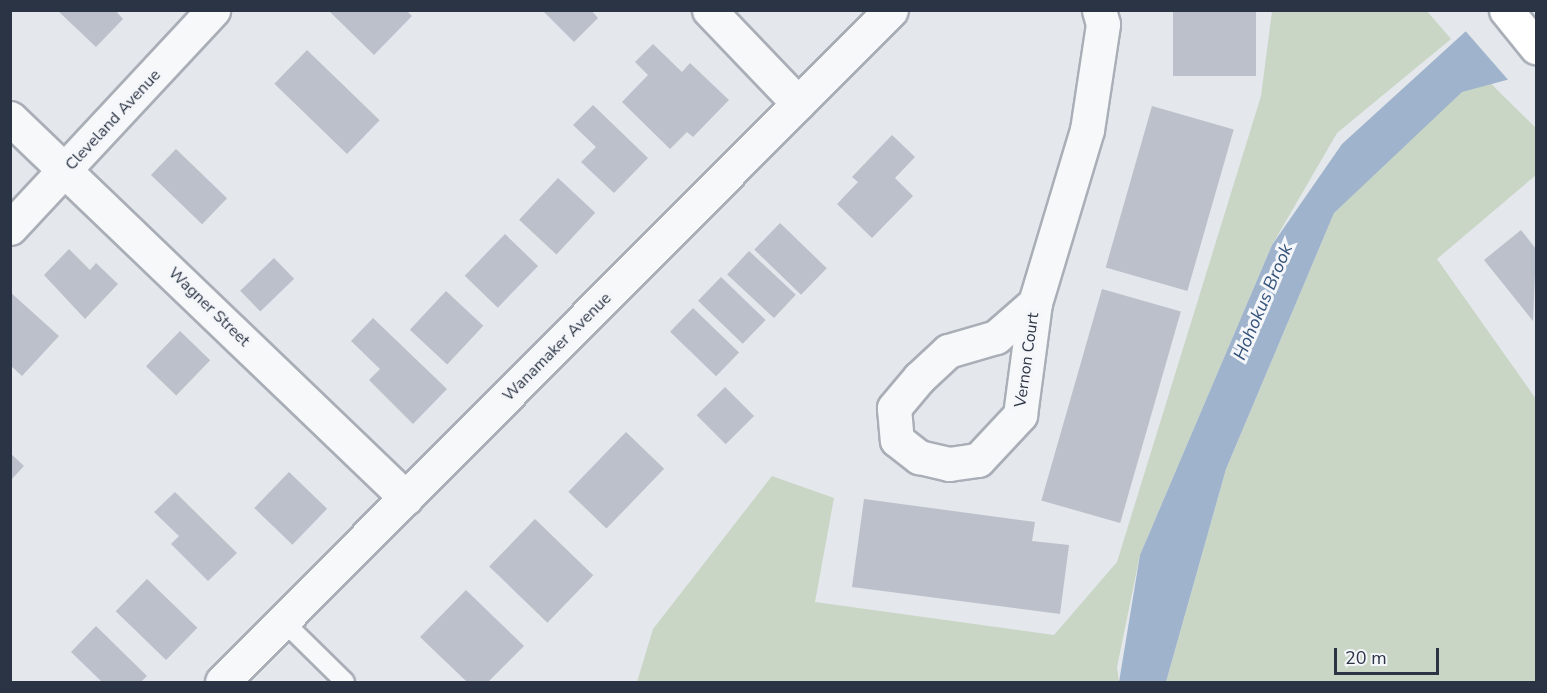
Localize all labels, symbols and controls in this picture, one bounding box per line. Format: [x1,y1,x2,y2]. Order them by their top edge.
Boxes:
street label: Cleveland Avenue [61,66,165,174]
water label: Hohokus Brook [1229,241,1297,363]
street label: Wagner Street [164,263,254,351]
street label: Wanamaker Avenue [499,289,615,405]
street label: Vernon Court [1011,311,1043,409]
scale bar [1337,636,1442,674]
text: 20 m [1345,646,1387,670]

